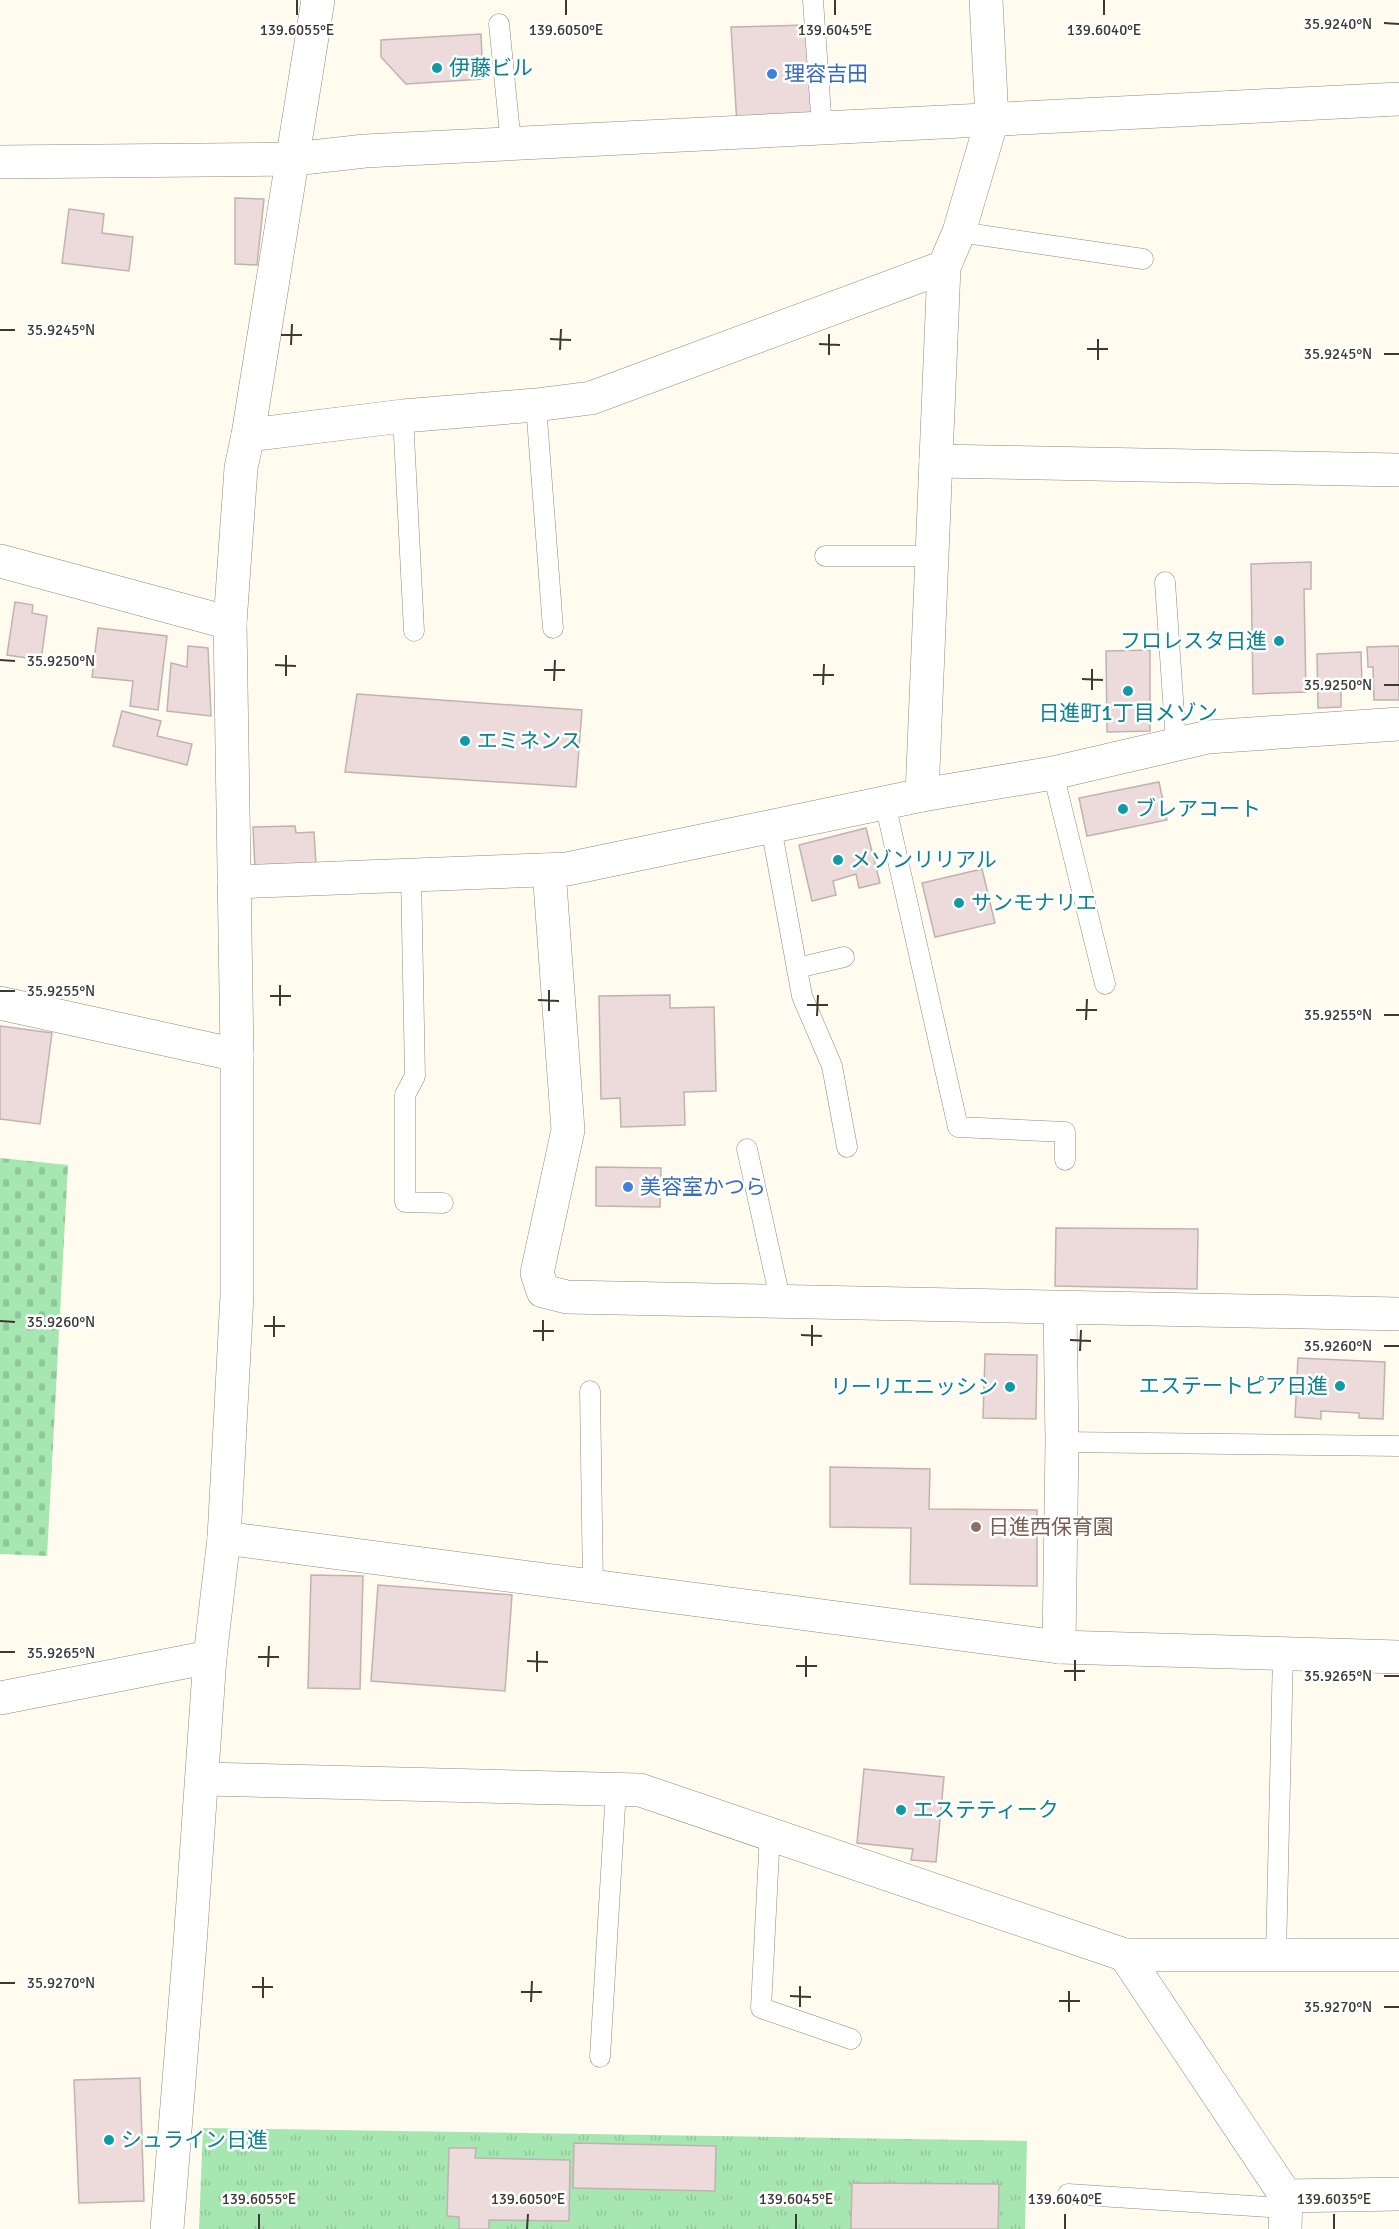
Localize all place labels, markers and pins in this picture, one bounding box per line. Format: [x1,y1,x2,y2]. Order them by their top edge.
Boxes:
place label: 伊藤ビル [449,55,533,81]
marker: 伊藤ビル [430,61,444,75]
place label: 理容吉田 [784,61,868,87]
marker: 理容吉田 [765,67,779,81]
place label: フロレスタ日進 [1120,628,1267,654]
marker: フロレスタ日進 [1272,634,1286,648]
marker: 日進町1丁目メゾン [1121,684,1135,698]
place label: 日進町1丁目メゾン [1038,700,1218,726]
place label: エミネンス [477,728,582,754]
marker: エミネンス [458,734,472,748]
place label: ブレアコート [1135,796,1261,822]
marker: ブレアコート [1116,802,1130,816]
place label: メゾンリリアル [850,847,997,873]
marker: メゾンリリアル [831,853,845,867]
place label: サンモナリエ [971,890,1097,916]
marker: サンモナリエ [952,896,966,910]
place label: 美容室かつら [640,1174,766,1200]
marker: 美容室かつら [621,1180,635,1194]
place label: エステートピア日進 [1139,1373,1328,1399]
place label: リーリエニッシン [830,1374,998,1400]
marker: エステートピア日進 [1333,1379,1347,1393]
marker: リーリエニッシン [1003,1380,1017,1394]
place label: 日進西保育園 [988,1514,1114,1540]
marker: 日進西保育園 [969,1520,983,1534]
place label: エステティーク [913,1797,1059,1823]
marker: エステティーク [894,1803,908,1817]
place label: シュライン日進 [121,2127,268,2153]
marker: シュライン日進 [102,2133,116,2147]

